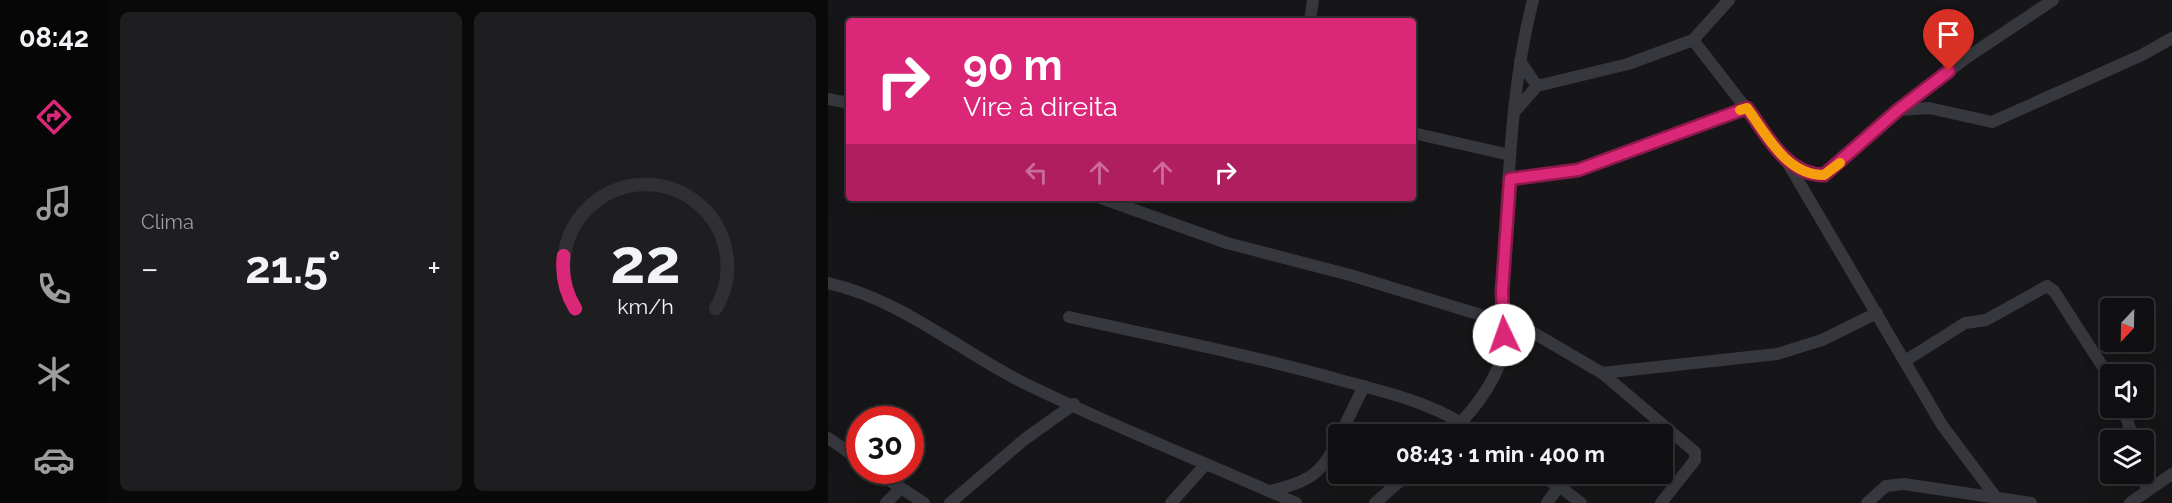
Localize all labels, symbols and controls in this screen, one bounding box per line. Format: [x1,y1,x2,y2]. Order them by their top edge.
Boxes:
pin [1923,9,1974,71]
icon: arrive [1932,18,1965,51]
text: 08:42 [19,22,89,53]
text: 90 m [963,41,1063,90]
icon: right [864,42,942,120]
text: Vire à direita [963,91,1118,122]
icon: directions [33,96,75,138]
icon: left [1020,156,1053,189]
icon: ahead [1083,156,1116,189]
icon: ahead [1146,156,1179,189]
icon: right [1209,156,1242,189]
icon: music [33,182,75,224]
text: Clima [141,210,194,234]
text: 22 [610,224,680,298]
text: 21.5° [245,241,341,294]
text: − [141,249,159,288]
text: + [427,249,441,288]
icon: phone [33,268,75,310]
text: km/h [617,294,673,319]
north arrow [2100,298,2154,352]
map controls [2100,298,2154,484]
position arrow [1472,303,1536,367]
icon: climate [33,353,75,395]
button: sound [2100,364,2154,418]
speed limit sign: 30 [846,406,924,484]
button: layers [2100,430,2154,484]
icon: car [33,439,75,481]
text: 08:43 · 1 min · 400 m [1396,441,1605,467]

